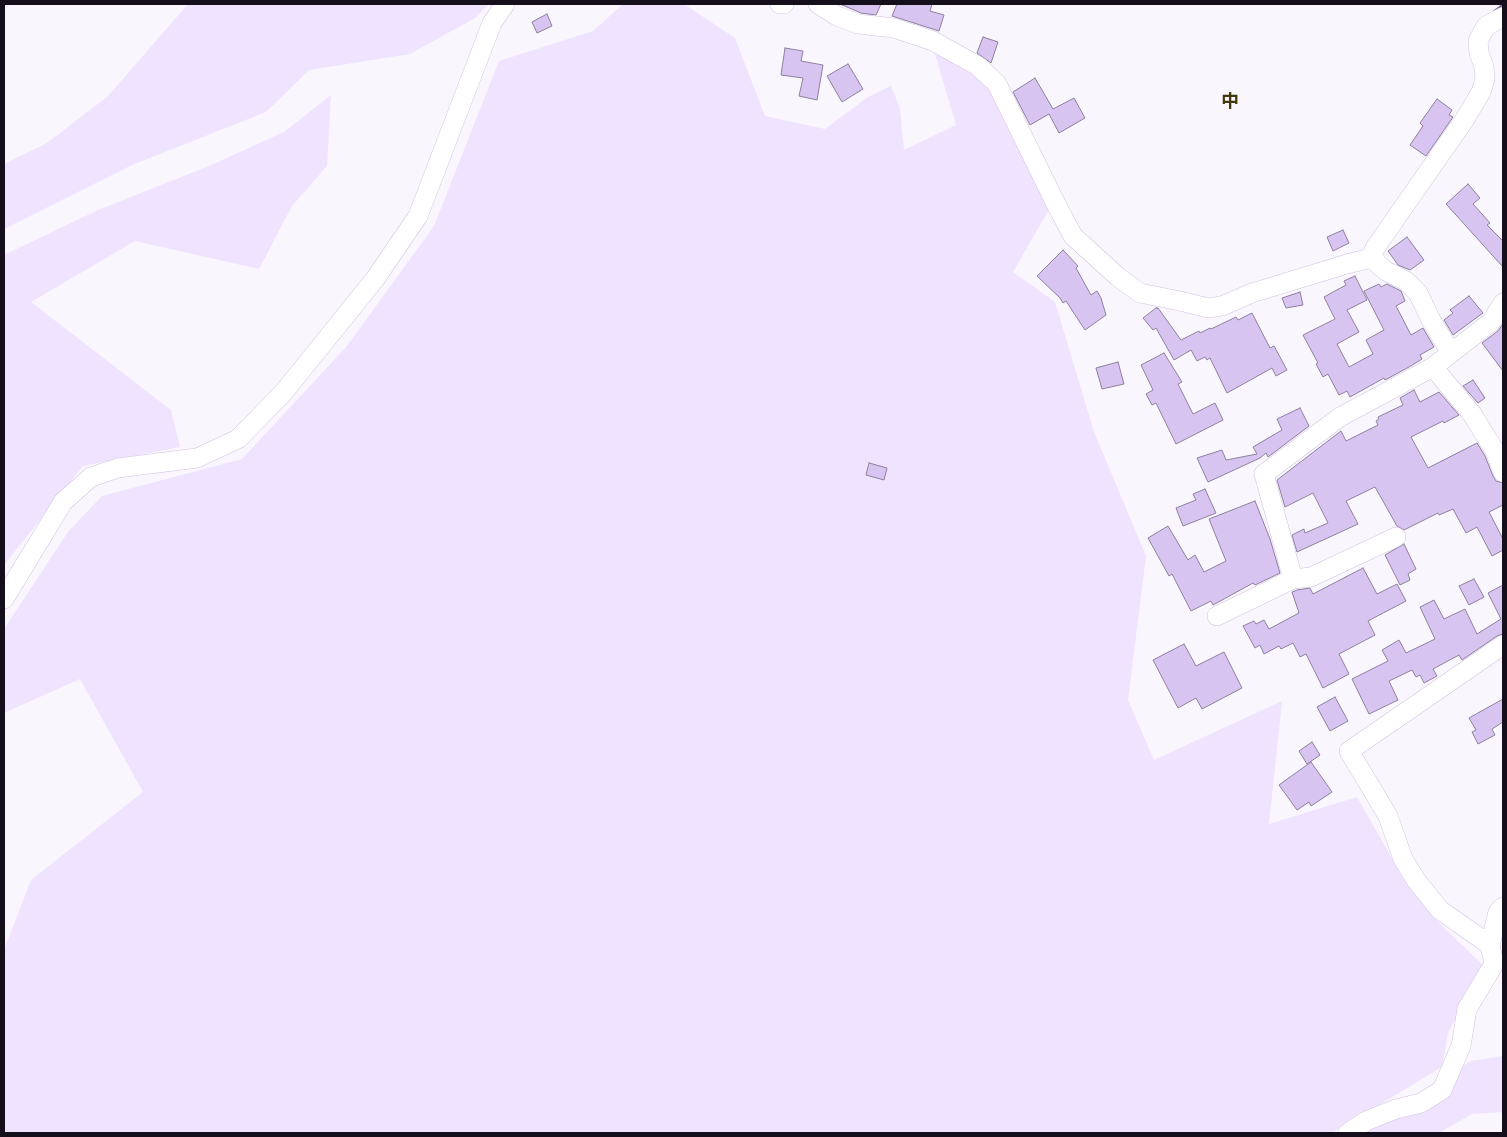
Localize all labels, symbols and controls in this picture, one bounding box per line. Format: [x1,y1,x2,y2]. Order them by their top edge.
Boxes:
district label: 中 [1221,91,1239,113]

